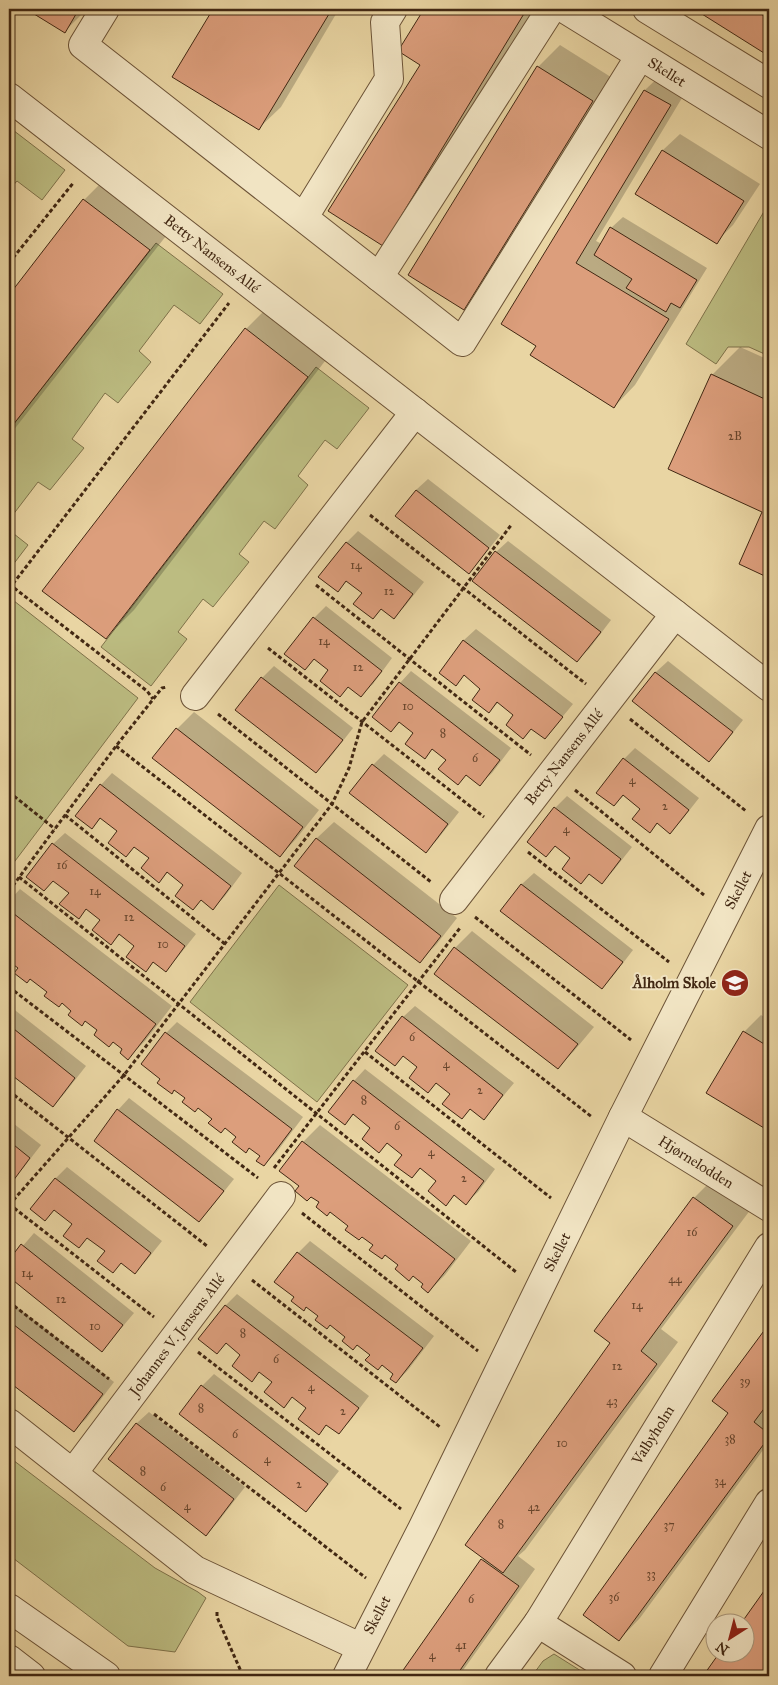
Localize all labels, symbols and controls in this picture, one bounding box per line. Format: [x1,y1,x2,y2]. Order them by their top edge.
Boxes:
street label: Skellet [645,53,690,91]
street label: Betty Nansens Allé [160,211,264,298]
house number: 2B [728,429,742,443]
house number: 14 [350,558,362,572]
house number: 12 [384,584,394,598]
house number: 14 [318,634,330,648]
house number: 12 [353,660,363,674]
house number: 10 [402,699,414,713]
street label: Betty Nansens Allé [521,705,608,809]
house number: 8 [440,726,446,740]
house number: 6 [472,751,479,765]
house number: 4 [629,773,636,787]
house number: 2 [662,799,668,813]
house number: 4 [563,822,570,836]
house number: 16 [57,858,68,872]
street label: Skellet [720,867,756,912]
house number: 14 [89,884,101,898]
house number: 12 [124,910,134,924]
house number: 10 [157,937,169,951]
school or university icon: Ålholm Skole [720,968,750,998]
place label: Ålholm Skole [632,973,717,992]
house number: 6 [409,1030,416,1044]
house number: 4 [443,1057,450,1071]
house number: 2 [477,1083,483,1097]
house number: 8 [361,1093,367,1107]
house number: 6 [394,1119,401,1133]
street label: Hjørnelodden [655,1132,737,1192]
house number: 4 [428,1145,435,1159]
house number: 2 [461,1171,467,1185]
house number: 16 [687,1225,698,1239]
street label: Skellet [540,1229,575,1275]
house number: 14 [21,1266,33,1280]
street label: Johannes V. Jensens Allé [124,1270,230,1402]
house number: 44 [668,1272,682,1286]
house number: 12 [56,1292,66,1306]
house number: 14 [631,1298,643,1312]
house number: 10 [89,1319,101,1333]
house number: 8 [240,1326,246,1340]
house number: 6 [273,1352,280,1366]
house number: 12 [612,1359,622,1373]
house number: 39 [739,1374,751,1388]
house number: 4 [308,1380,315,1394]
house number: 43 [606,1394,618,1408]
house number: 8 [198,1401,204,1415]
street label: Valbyholm [627,1402,678,1469]
house number: 2 [340,1404,346,1418]
house number: 6 [232,1427,239,1441]
house number: 38 [724,1432,736,1446]
house number: 10 [556,1436,568,1450]
house number: 4 [264,1452,271,1466]
house number: 8 [140,1464,146,1478]
house number: 34 [714,1474,726,1488]
house number: 2 [296,1477,302,1491]
house number: 6 [160,1480,167,1494]
house number: 4 [184,1499,191,1513]
house number: 42 [528,1500,540,1514]
house number: 8 [498,1517,504,1531]
house number: 37 [663,1518,675,1532]
house number: 33 [646,1567,656,1581]
house number: 36 [609,1590,620,1604]
street label: Skellet [359,1592,395,1637]
house number: 6 [468,1592,475,1606]
north arrow [706,1612,756,1662]
house number: 41 [455,1638,467,1652]
text: N [713,1638,732,1658]
house number: 4 [429,1648,436,1662]

